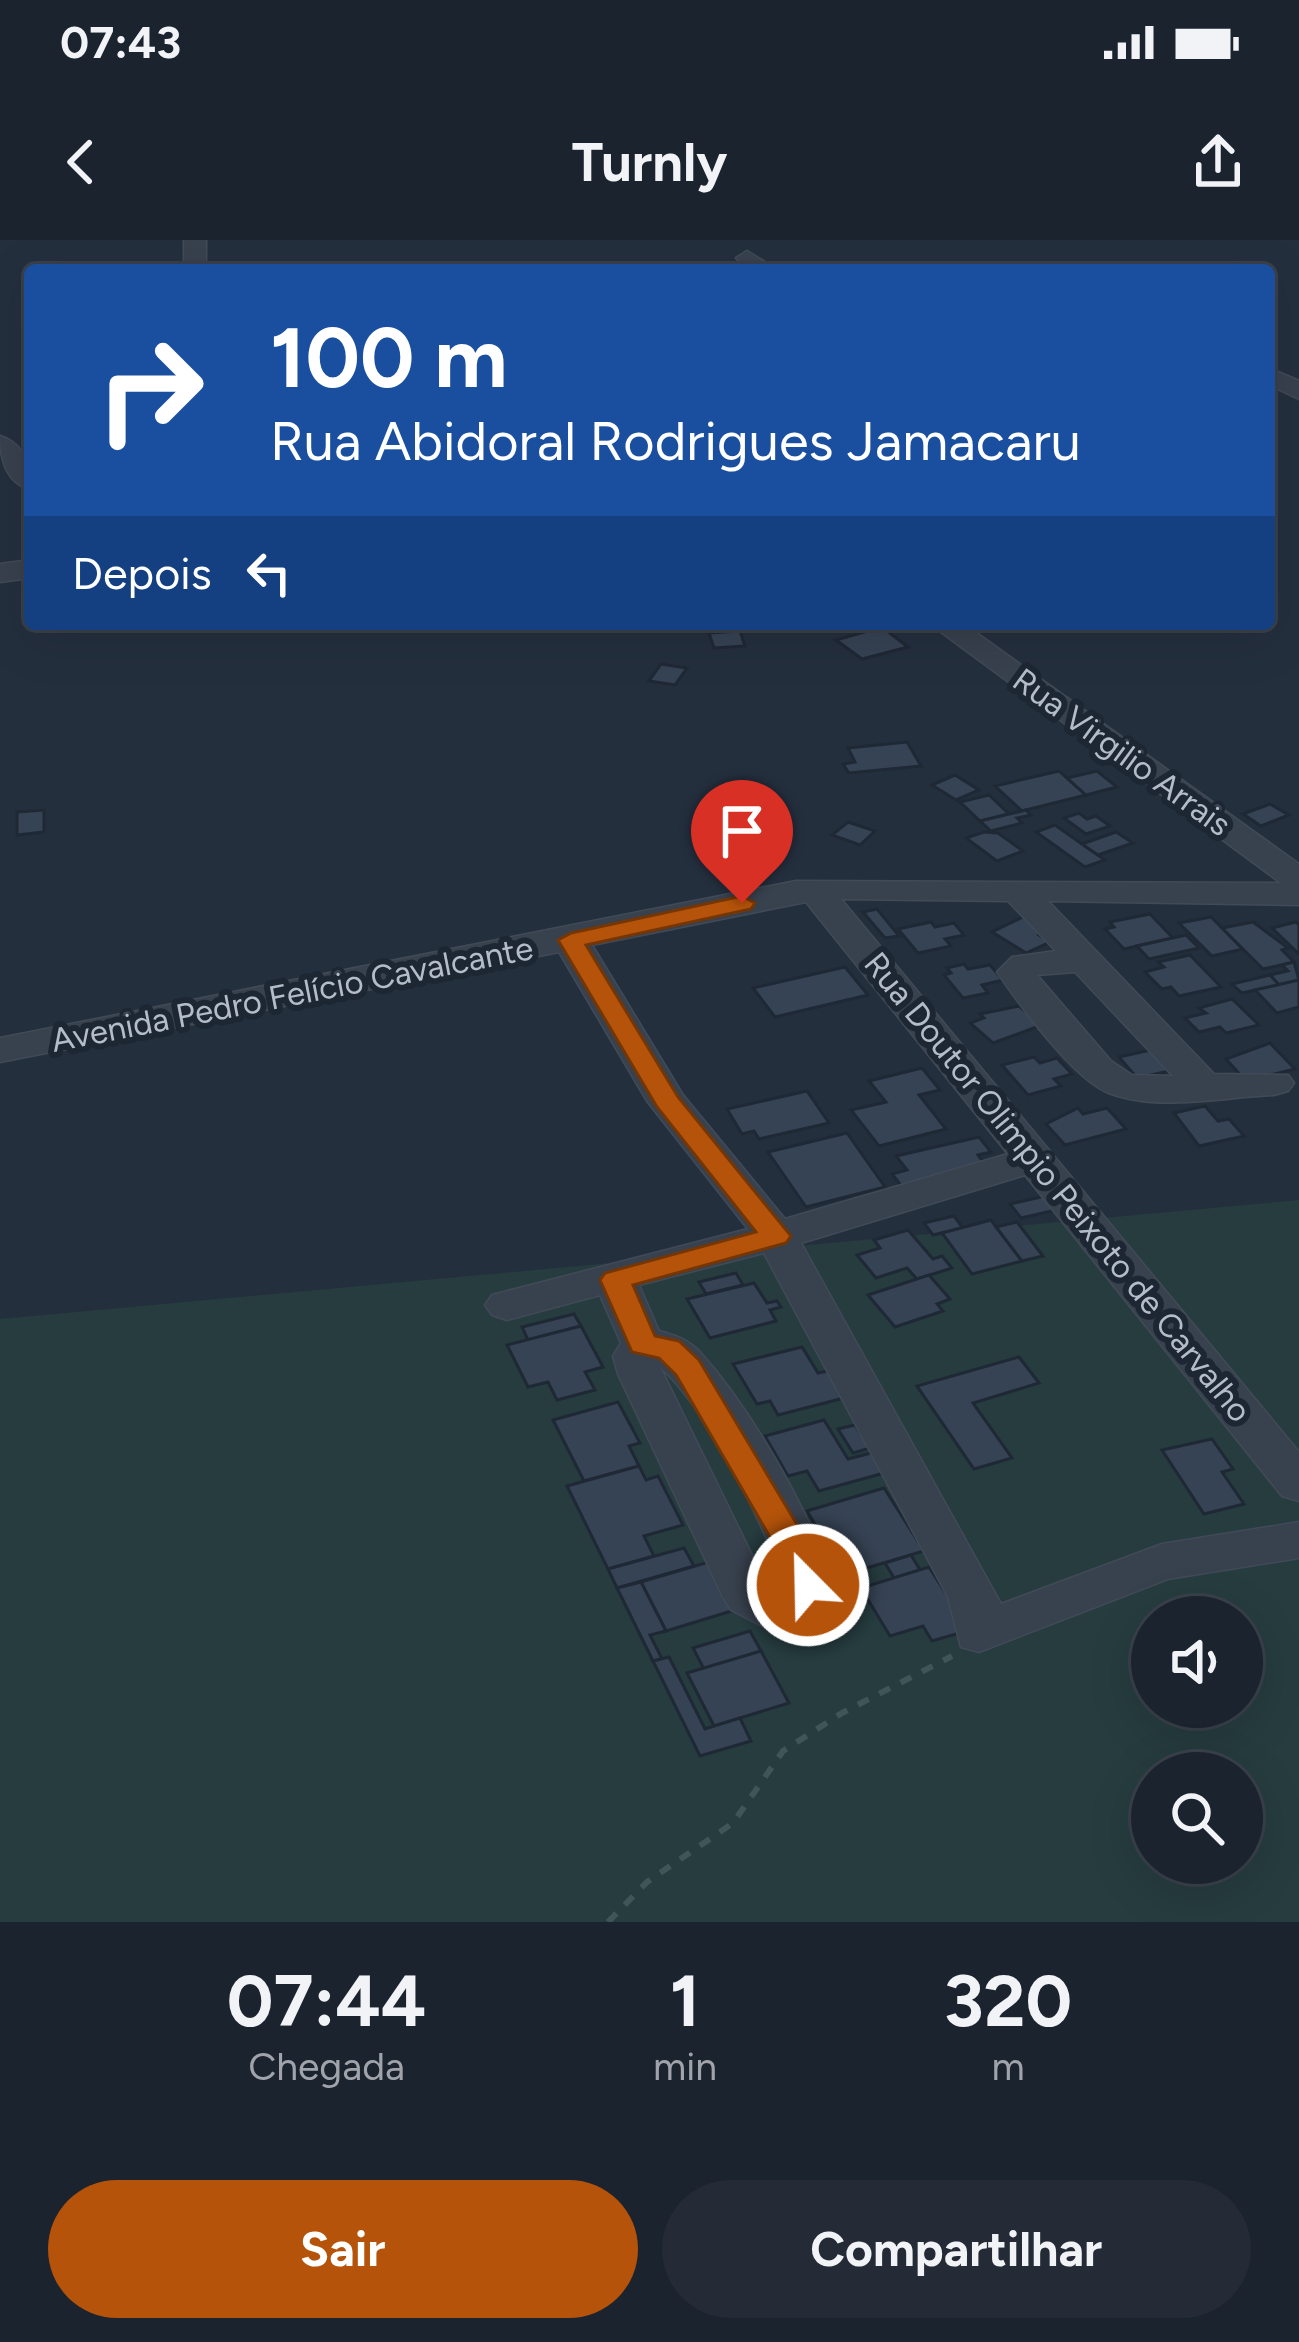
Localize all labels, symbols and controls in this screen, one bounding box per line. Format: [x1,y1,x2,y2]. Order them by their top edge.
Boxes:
text: 07:43 [60,15,181,69]
icon: back [48,129,114,195]
icon: share [1185,129,1251,195]
text: Turnly [572,130,727,195]
text: 100 m [270,307,508,408]
icon: right [72,312,228,468]
text: Rua Abidoral Rodrigues Jamacaru [270,409,1081,474]
icon: left [236,540,302,606]
text: Depois [72,546,212,600]
street label: Rua Virgilio Arrais [1006,660,1238,844]
pin [691,780,793,903]
icon: arrive [709,798,775,864]
street label: Avenida Pedro Felício Cavalcante [48,928,536,1060]
street label: Rua Doutor Olimpio Peixoto de Carvalho [856,944,1260,1430]
position arrow [745,1522,871,1648]
map controls [1131,1596,1263,1884]
button: sound [1131,1596,1263,1728]
button: search [1131,1752,1263,1884]
text: 07:44 [227,1958,426,2044]
text: 1 [670,1958,700,2044]
text: 320 [944,1958,1072,2044]
text: Chegada [248,2043,405,2090]
text: min [653,2043,717,2090]
text: m [991,2043,1025,2090]
button: Sair [48,2180,638,2318]
button: Compartilhar [662,2180,1251,2318]

